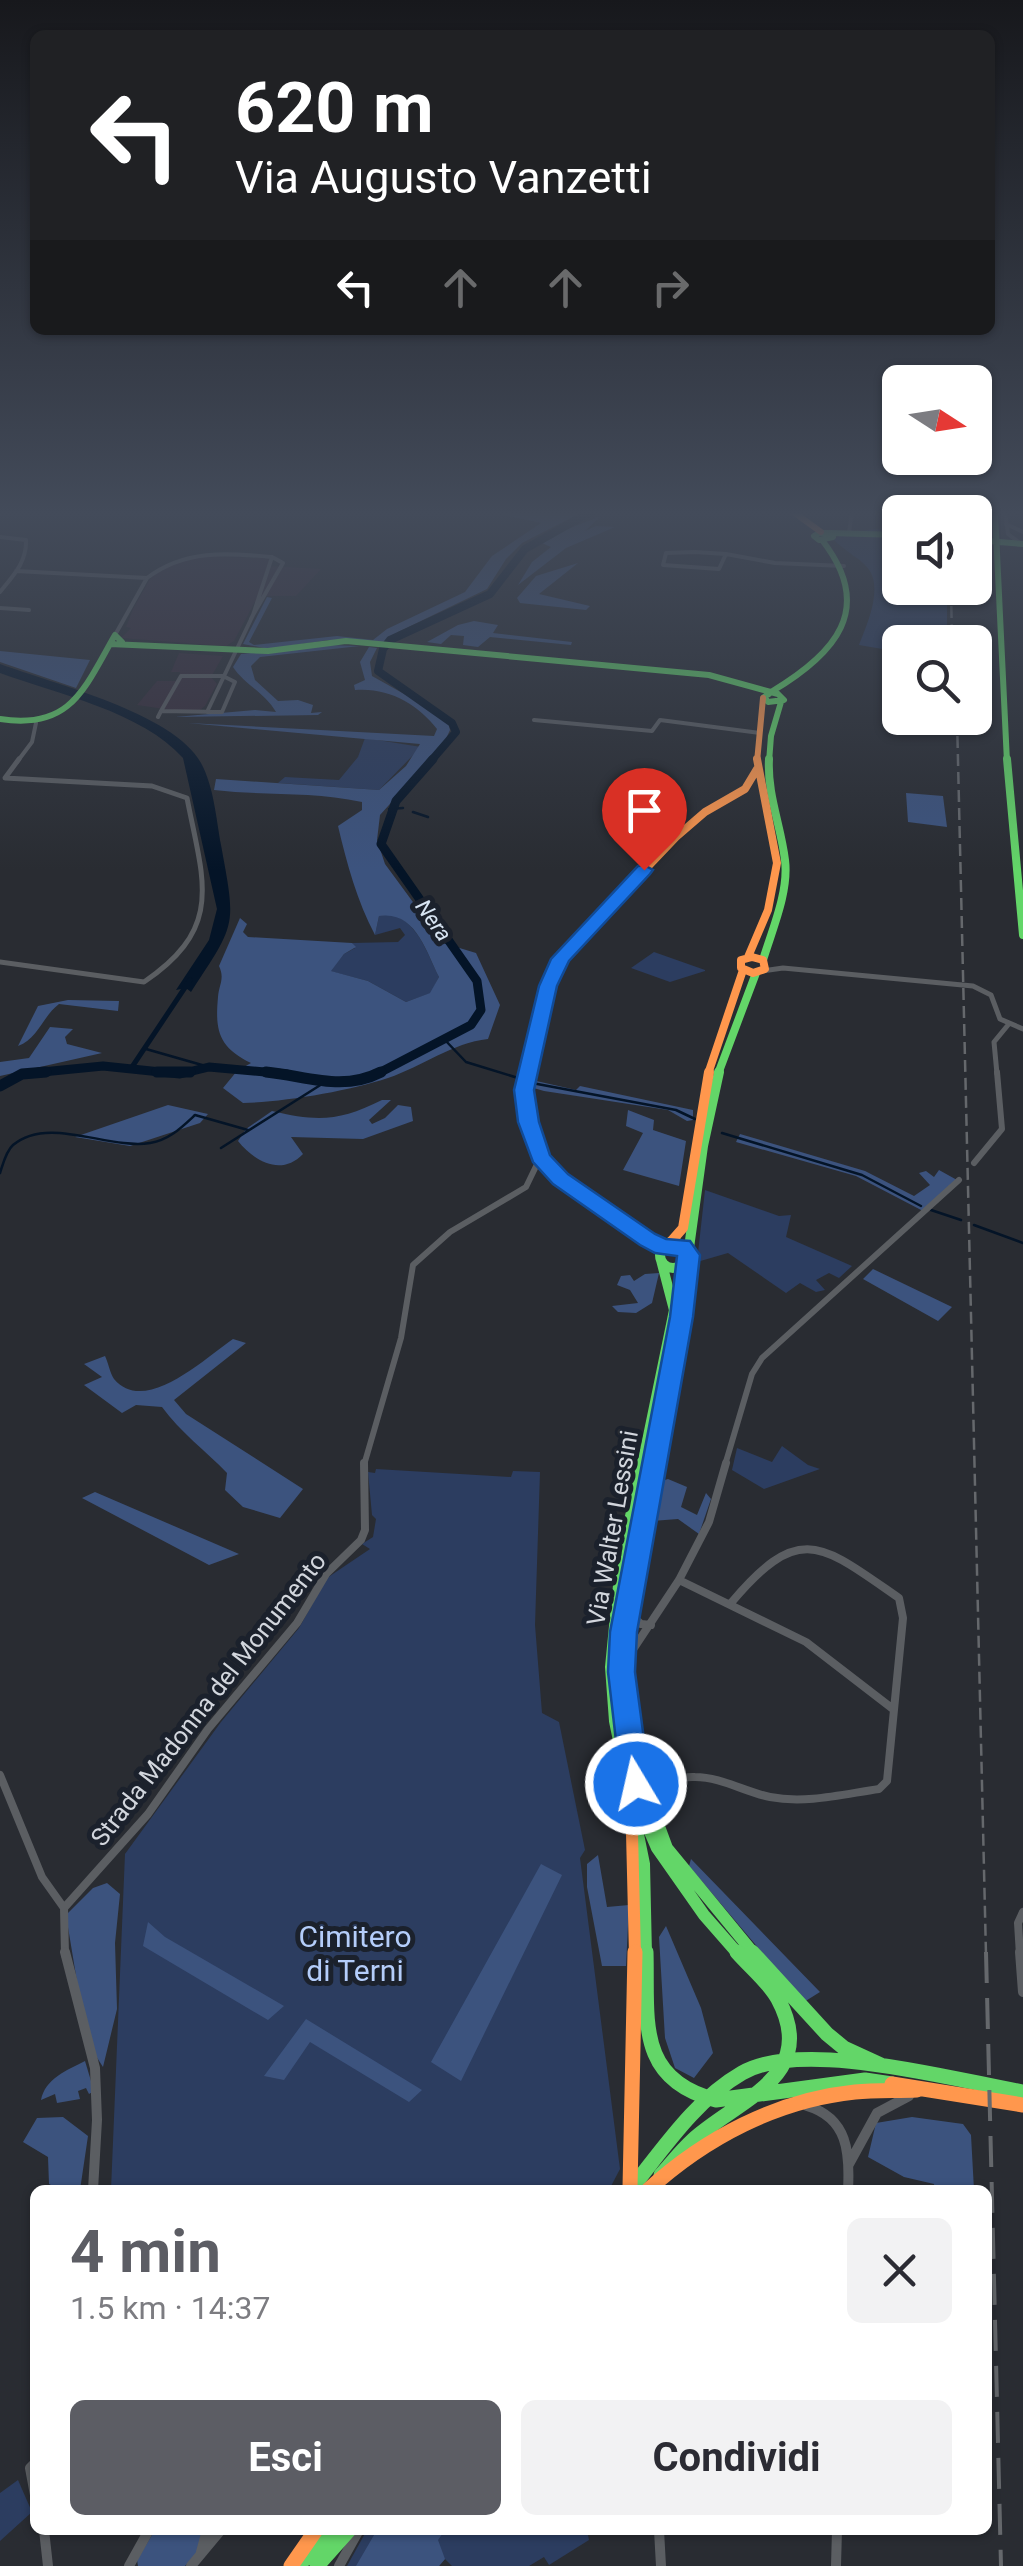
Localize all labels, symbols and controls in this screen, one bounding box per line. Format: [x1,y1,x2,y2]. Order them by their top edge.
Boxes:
text: 620 m [235,67,434,149]
icon: left [70,70,200,200]
text: Via Augusto Vanzetti [235,151,652,204]
icon: left [328,260,383,315]
icon: ahead [433,260,488,315]
icon: ahead [538,260,593,315]
icon: right [643,260,698,315]
north arrow [882,365,992,475]
map controls [882,365,992,735]
button: sound [882,495,992,605]
button: search [882,625,992,735]
pin [602,768,687,871]
icon: arrive [617,783,672,838]
water label: Nera [410,895,457,946]
street label: Via Walter Lessini [581,1428,644,1628]
street label: Strada Madonna del Monumento [85,1547,332,1852]
position arrow [584,1732,688,1836]
park label: Cimitero di Terni [298,1919,412,1988]
text: 4 min [70,2216,221,2287]
button: close [847,2218,952,2323]
text: 1.5 km · 14:37 [70,2289,271,2327]
button: Esci [70,2400,501,2515]
button: Condividi [521,2400,952,2515]

